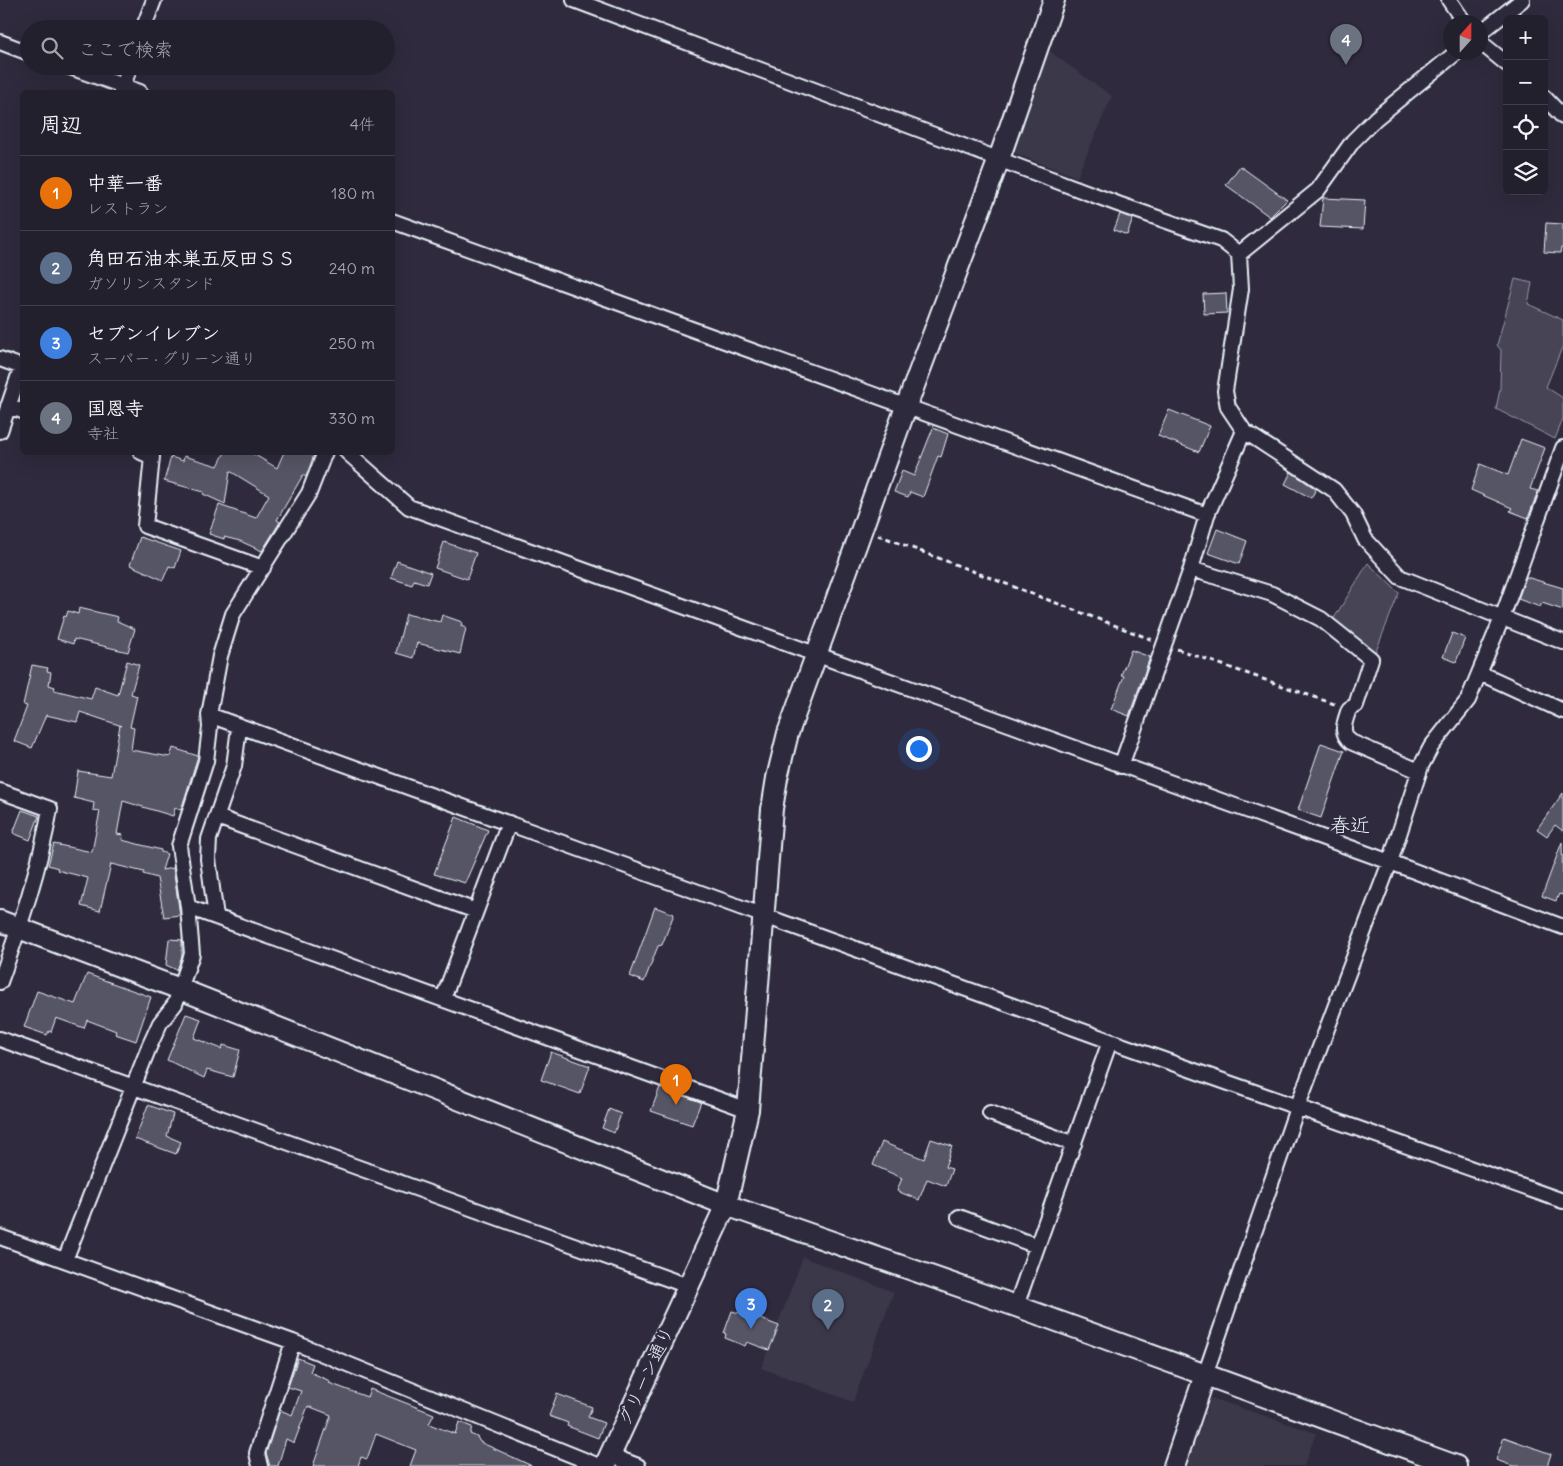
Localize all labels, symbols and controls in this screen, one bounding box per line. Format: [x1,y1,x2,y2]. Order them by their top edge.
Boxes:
north arrow [1443,15,1488,60]
map controls [1503,15,1548,195]
button: + [1503,15,1548,60]
search box [20,20,395,75]
pin: 4 [1330,24,1362,65]
icon: search [38,34,66,62]
text: ここで検索 [78,37,173,61]
button: − [1503,60,1548,105]
button: locate [1503,105,1548,150]
text: 周辺 [40,111,82,138]
text: 4件 [350,114,375,134]
button: layers [1503,150,1548,195]
text: 中華一番 [87,171,163,195]
text: 1 [53,183,59,203]
text: 180 m [331,183,375,203]
text: レストラン [87,198,168,218]
text: 角田石油本巣五反田ＳＳ [87,246,296,270]
text: 2 [52,258,60,278]
text: 240 m [329,258,375,278]
text: ガソリンスタンド [87,273,215,293]
text: セブンイレブン [87,321,220,345]
text: 3 [51,333,61,353]
text: 250 m [329,333,375,353]
text: スーパー · グリーン通り [87,348,257,368]
text: 国恩寺 [87,396,144,420]
text: 4 [51,408,61,428]
text: 330 m [328,408,375,428]
text: 寺社 [87,423,119,443]
your location [906,736,932,762]
district label: 春近 [1330,812,1370,837]
pin: 1 [660,1064,692,1105]
pin: 3 [735,1288,767,1329]
pin: 2 [812,1289,844,1330]
street label: グリーン通り [613,1322,679,1429]

